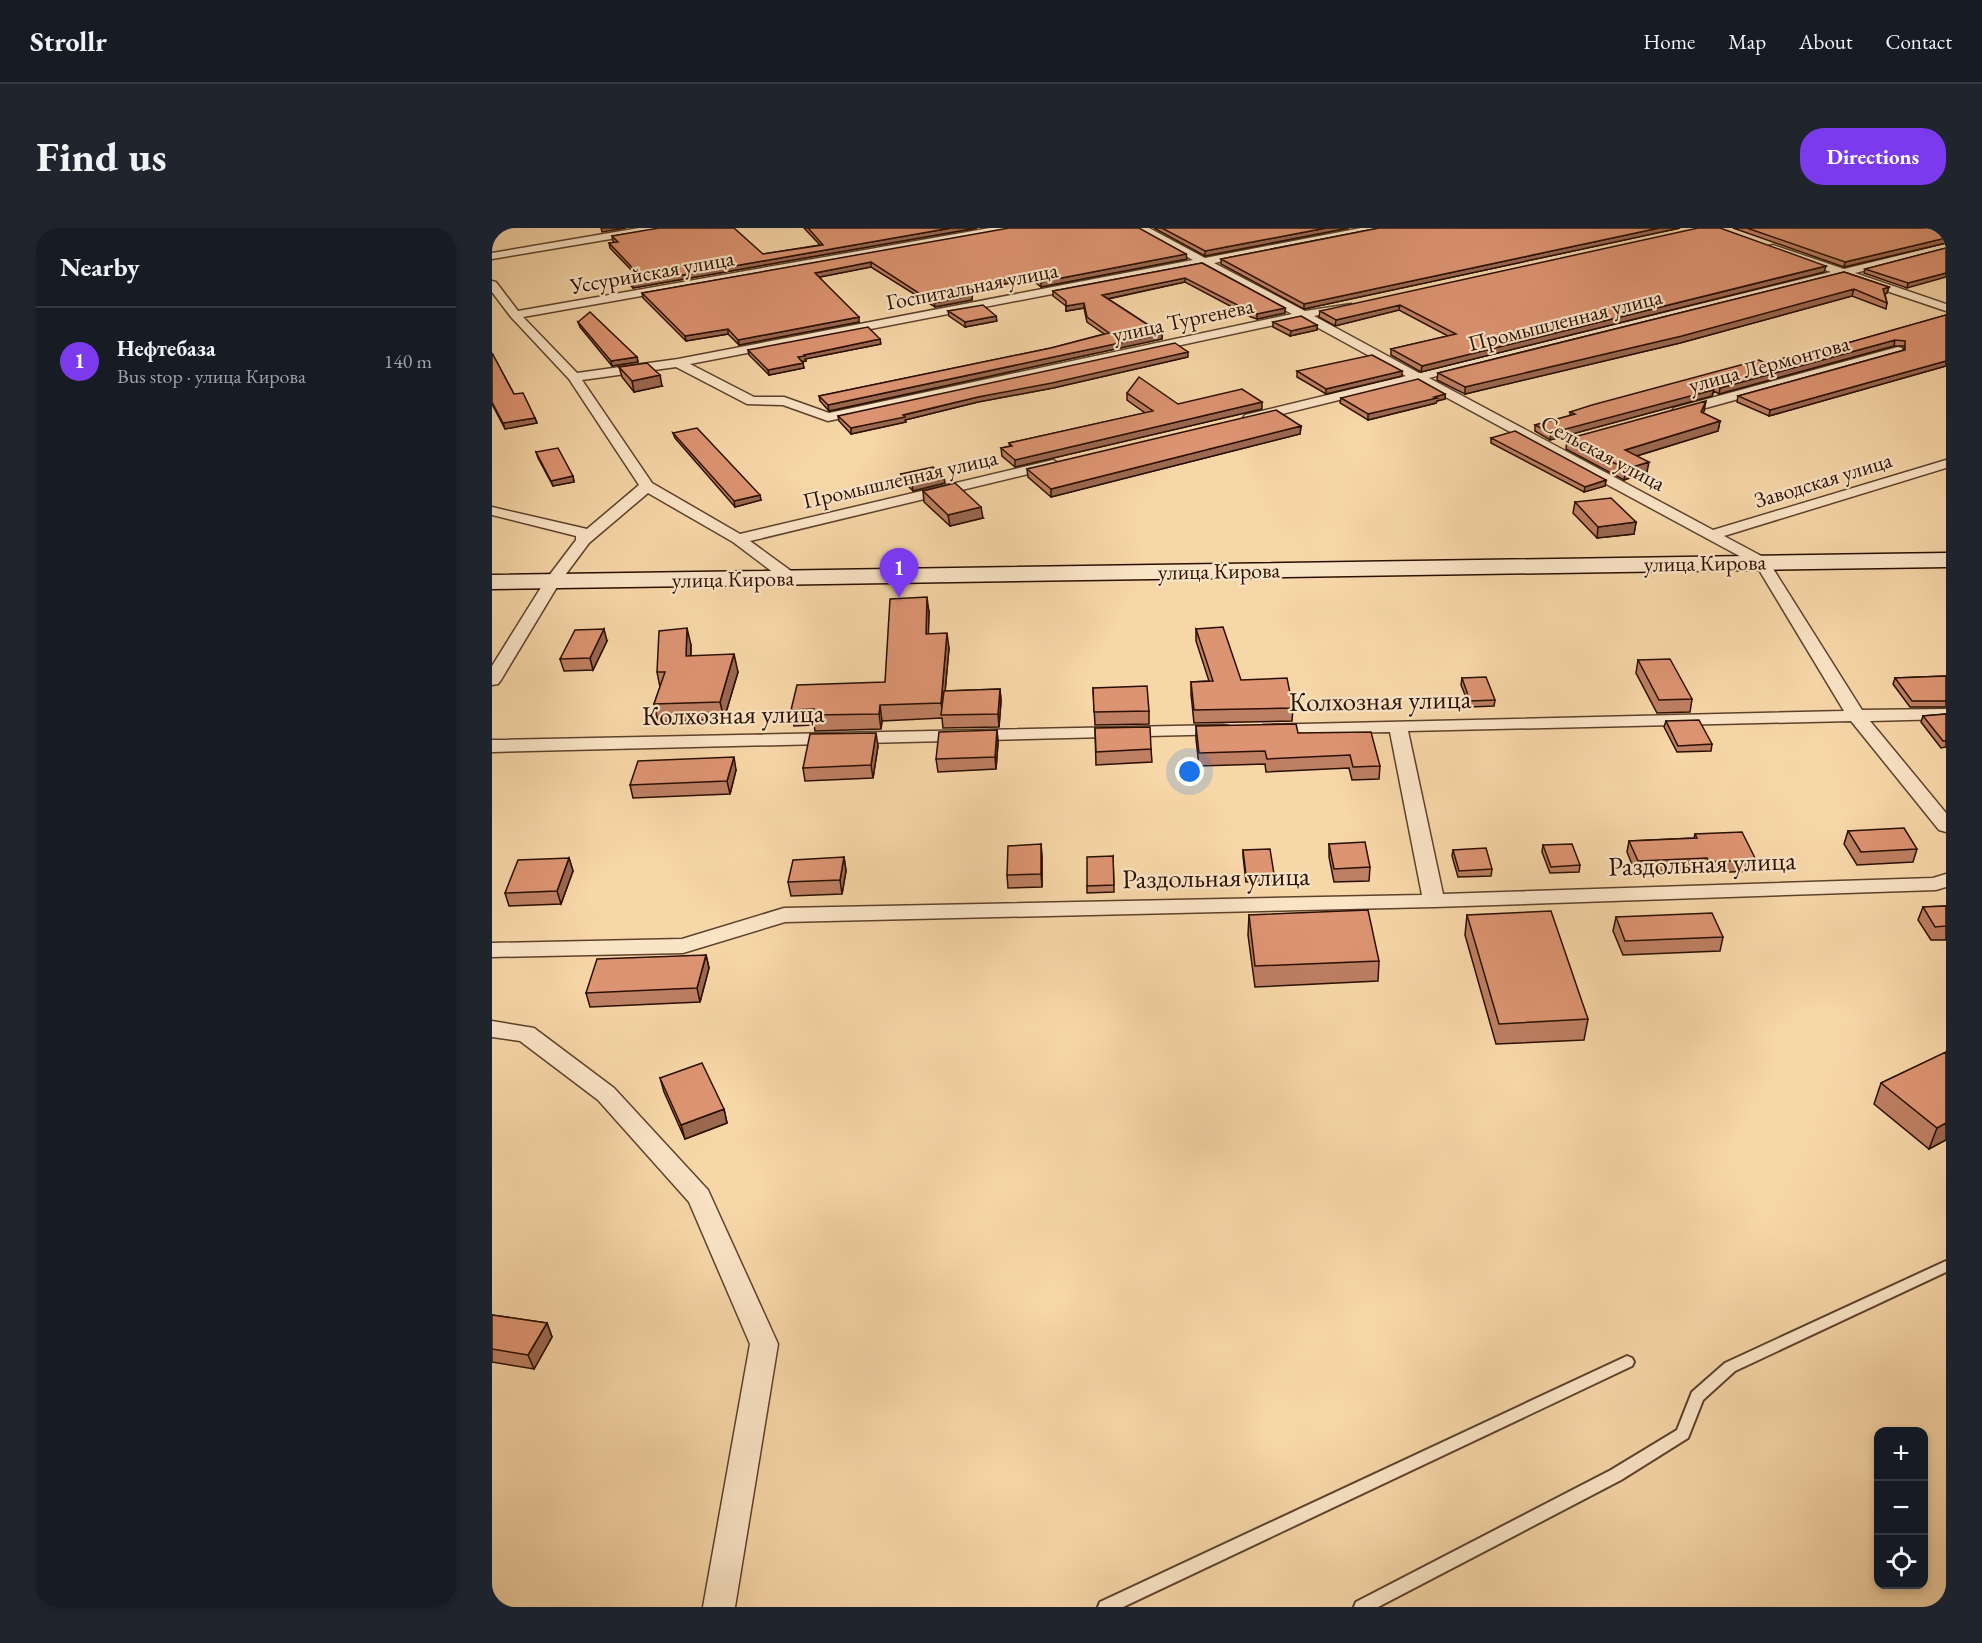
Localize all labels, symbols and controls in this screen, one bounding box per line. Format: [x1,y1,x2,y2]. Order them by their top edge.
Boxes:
text: Strollr [30,23,107,59]
text: Home [1643,28,1695,55]
text: Map [1728,28,1766,55]
text: About [1799,28,1852,55]
text: Contact [1885,28,1952,55]
button: Directions [1800,128,1946,185]
text: Find us [36,129,167,184]
street label: Уссурийская улица [567,243,737,301]
text: Nearby [60,250,140,284]
street label: Госпитальная улица [884,255,1061,317]
street label: Промышленная улица [1465,282,1665,358]
street label: улица Тургенева [1110,291,1257,349]
street label: улица Лермонтова [1685,329,1853,399]
text: Нефтебаза [117,334,216,363]
text: 1 [74,348,85,374]
text: 140 m [384,348,432,374]
text: Bus stop · улица Кирова [117,363,306,389]
street label: Сельская улица [1536,408,1670,498]
street label: Промышленная улица [800,442,1001,516]
street label: Заводская улица [1750,445,1896,515]
street label: улица Кирова [1644,547,1767,579]
pin: 1 [880,548,918,598]
street label: улица Кирова [1158,555,1281,587]
street label: улица Кирова [672,563,795,595]
street label: Колхозная улица [1288,681,1472,719]
street label: Колхозная улица [641,695,825,733]
your location [1175,757,1204,786]
street label: Раздольная улица [1608,842,1797,884]
street label: Раздольная улица [1122,858,1310,896]
map controls [1874,1427,1928,1589]
button: + [1874,1427,1928,1481]
button: − [1874,1481,1928,1535]
button: locate [1874,1535,1928,1589]

